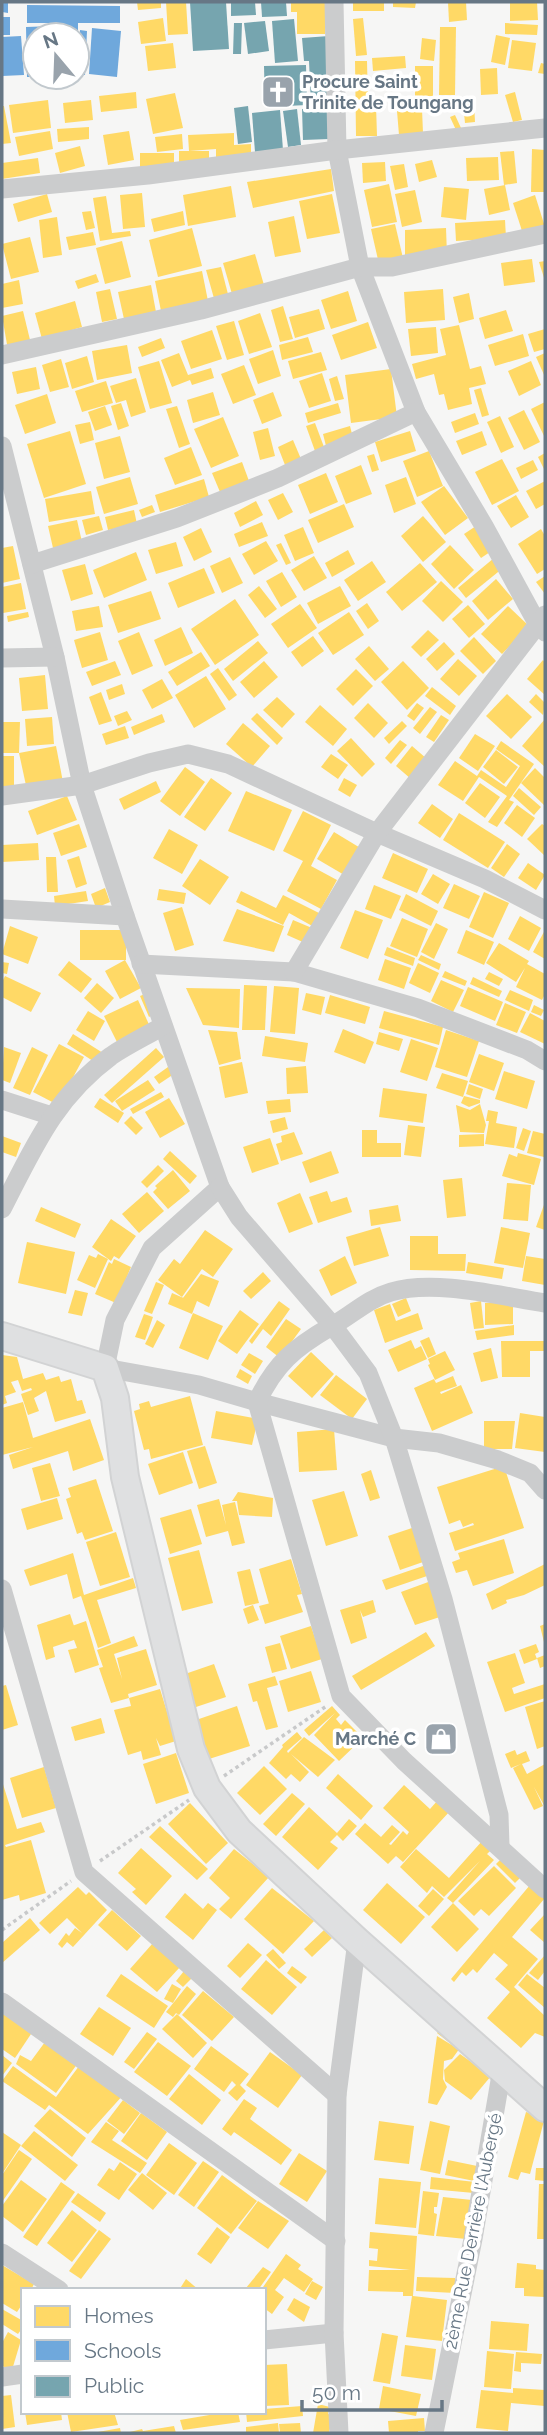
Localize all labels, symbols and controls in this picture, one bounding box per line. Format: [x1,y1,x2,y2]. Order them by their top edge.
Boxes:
north arrow [21,21,91,91]
text: N [40,27,61,53]
place label: Procure Saint Trinite de Toungang [302,71,474,113]
church icon: Procure Saint Trinite de Toungang [259,73,297,111]
shop icon: Marché C [422,1720,460,1758]
place label: Marché C [335,1728,416,1749]
street label: 2ème Rue Derrière l'Aubergé [439,2111,506,2351]
legend [21,2288,266,2414]
text: Homes [84,2303,154,2328]
text: Schools [84,2338,161,2363]
scale bar [302,2368,442,2412]
text: Public [84,2373,144,2398]
text: 50 m [312,2380,361,2405]

